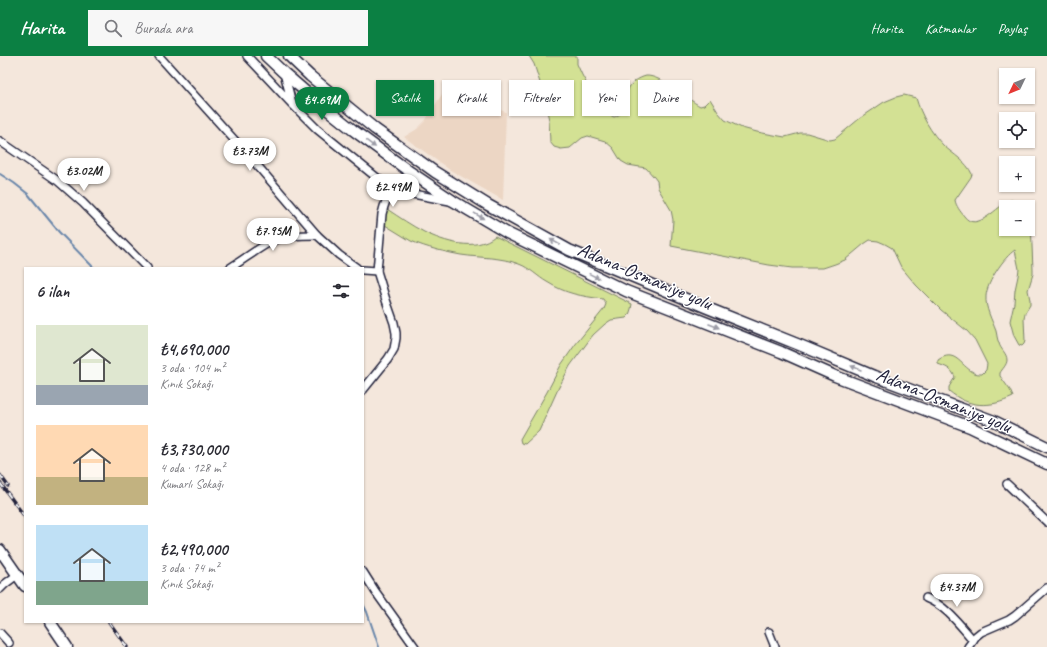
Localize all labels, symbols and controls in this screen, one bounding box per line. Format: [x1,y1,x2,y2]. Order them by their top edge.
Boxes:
search box [88,10,368,46]
text: Harita [20,16,64,40]
icon: search [102,17,124,39]
text: Burada ara [134,19,193,38]
text: Harita [871,20,903,37]
text: Katmanlar [925,20,976,37]
text: Paylaş [998,20,1027,37]
north arrow [999,68,1035,104]
map controls [999,68,1035,236]
chip: Satılık [376,80,434,116]
chip: Kiralık [442,80,501,116]
chip: Filtreler [509,80,574,116]
chip: Yeni [582,80,630,116]
chip: Daire [638,80,692,116]
pin: ₺4.69M [289,87,355,121]
text: ₺4.69M [304,92,340,108]
button: locate [999,112,1035,148]
pin: ₺3.73M [217,138,283,172]
one-way arrow [366,139,377,148]
text: ₺3.73M [232,143,268,159]
button: + [999,156,1035,192]
pin: ₺3.02M [51,158,117,192]
text: ₺3.02M [66,163,102,179]
pin: ₺2.49M [360,174,426,208]
text: ₺2.49M [375,179,411,195]
button: − [999,200,1035,236]
one-way arrow [473,213,485,220]
pin: ₺7.95M [240,218,306,252]
text: ₺7.95M [255,223,291,239]
street label: Adana-Osmaniye yolu [574,236,717,316]
one-way arrow [549,238,561,245]
one-way arrow [589,273,600,279]
icon: filters [330,280,352,302]
text: 6 ilan [36,281,69,302]
one-way arrow [709,323,721,329]
text: ₺4,690,000 [160,339,228,360]
icon: home [68,341,116,389]
text: 3 oda · 104 m² [160,360,225,376]
street label: Adana-Osmaniye yolu [873,361,1017,439]
one-way arrow [850,365,861,371]
text: Kınık Sokağı [160,376,213,392]
text: ₺3,730,000 [160,439,228,460]
icon: home [68,441,116,489]
text: 4 oda · 128 m² [160,460,225,476]
text: Kumarlı Sokağı [160,476,223,492]
text: ₺2,490,000 [160,539,228,560]
icon: home [68,541,116,589]
text: 3 oda · 74 m² [160,560,219,576]
pin: ₺4.37M [924,574,990,608]
text: Kınık Sokağı [160,576,213,592]
text: ₺4.37M [939,579,975,595]

